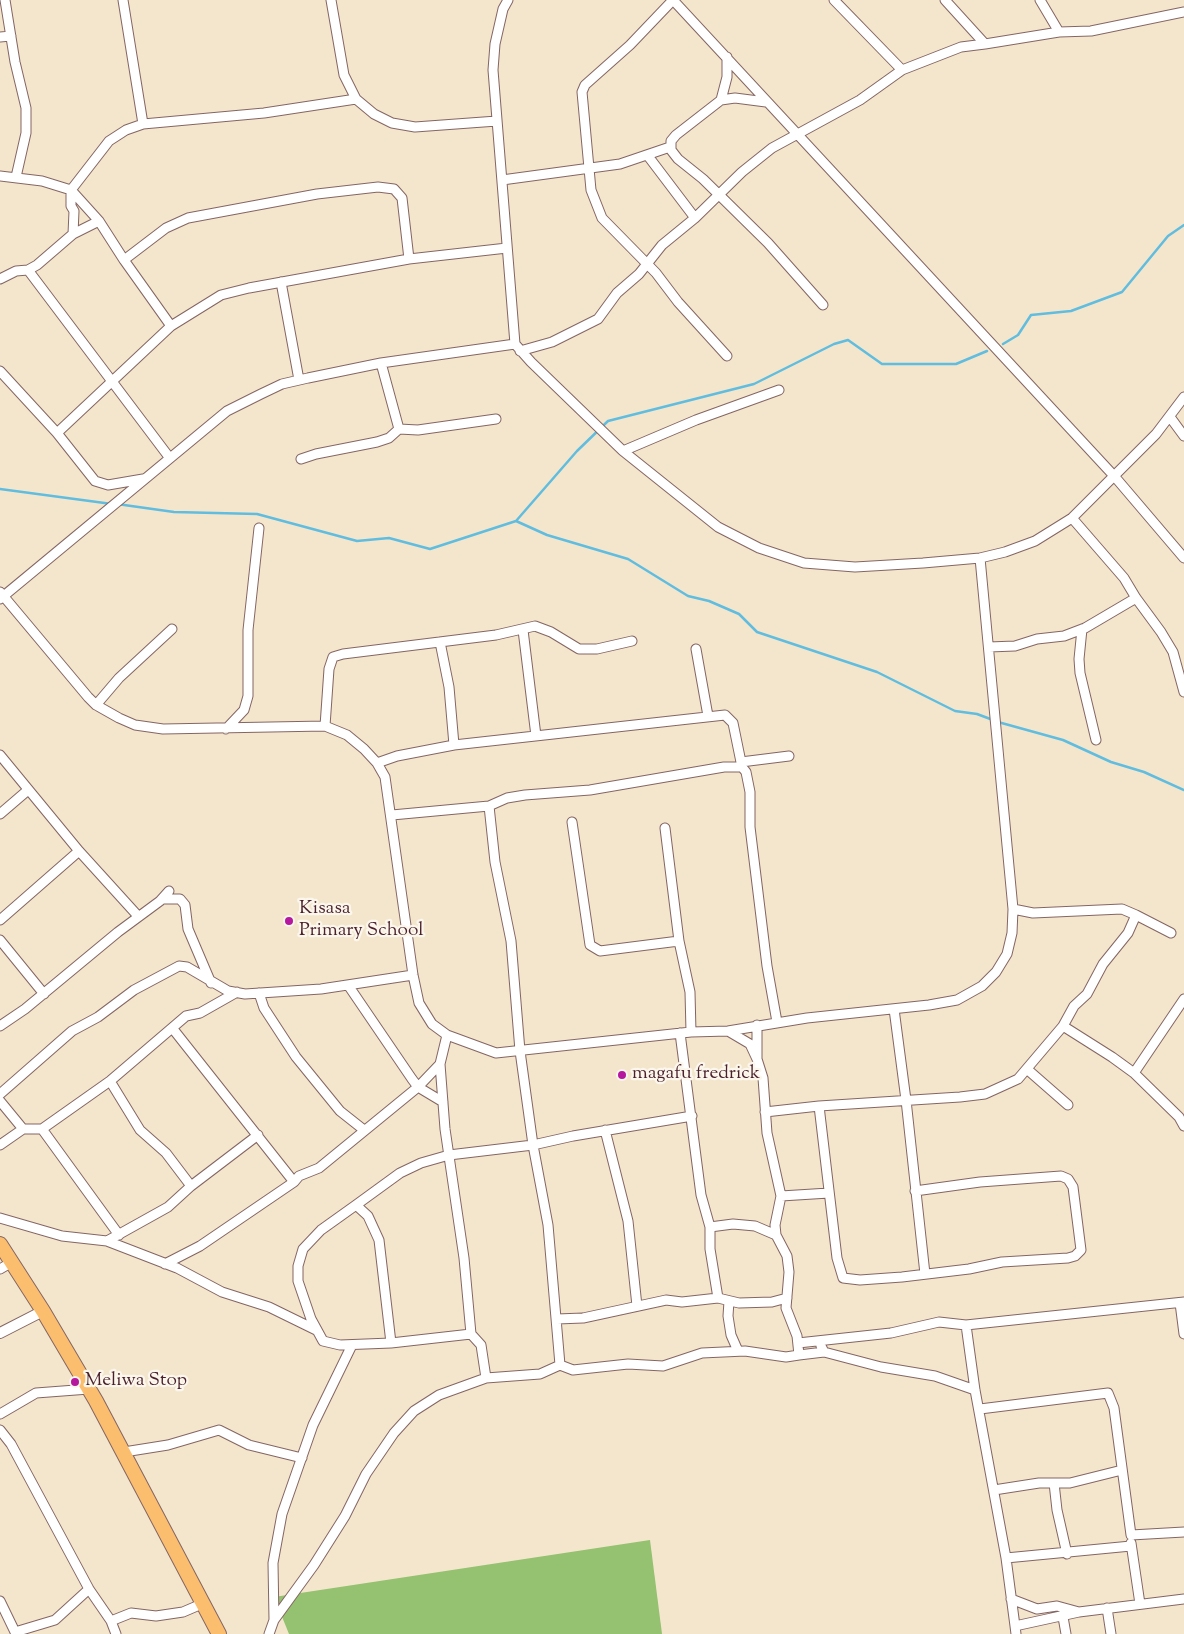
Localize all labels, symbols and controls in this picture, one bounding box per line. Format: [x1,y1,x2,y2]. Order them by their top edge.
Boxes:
place label: Kisasa Primary School [299,899,424,943]
marker: Kisasa Primary School [283,915,295,927]
place label: magafu fredrick [632,1064,760,1086]
marker: magafu fredrick [616,1069,628,1081]
place label: Meliwa Stop [85,1371,187,1393]
marker: Meliwa Stop [69,1376,81,1388]

